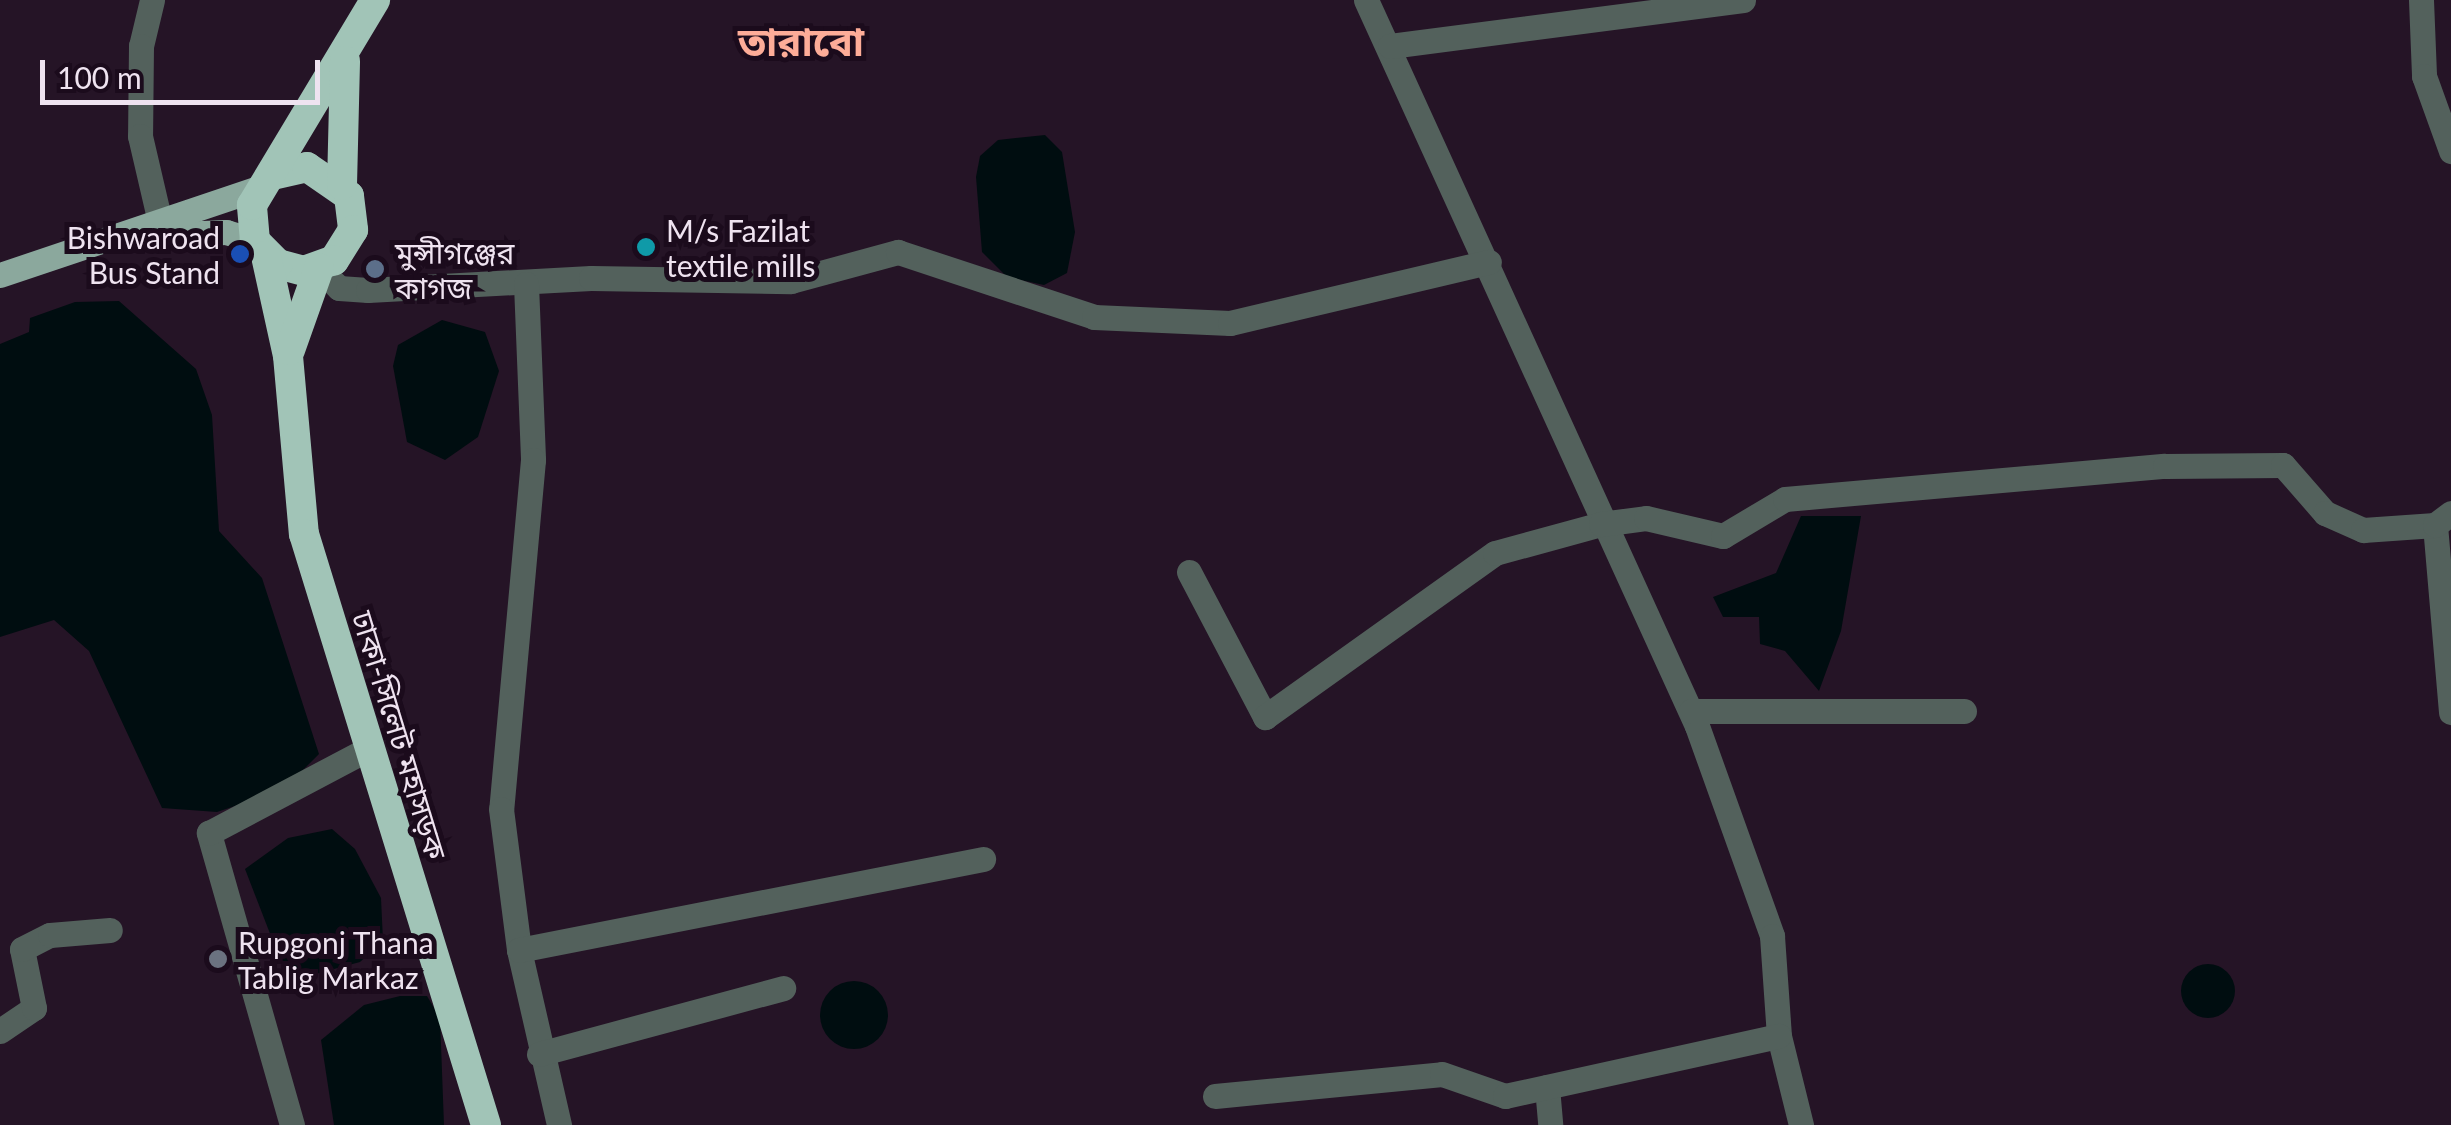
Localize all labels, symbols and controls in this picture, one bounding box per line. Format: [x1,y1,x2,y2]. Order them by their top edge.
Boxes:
district label: তারাবো [738,17,864,65]
scale bar [45,40,325,102]
text: 100 m [57,59,142,95]
place label: M/s Fazilat textile mills [666,212,815,282]
place label: Bishwaroad Bus Stand [67,219,220,290]
place label: মুন্সীগঞ্জের কাগজ [395,234,514,304]
marker: M/s Fazilat textile mills [635,236,657,258]
marker: Bishwaroad Bus Stand [229,243,251,265]
marker: মুন্সীগঞ্জের কাগজ [364,258,386,280]
street label: ঢাকা-সিলেট মহাসড়ক [345,606,455,864]
place label: Rupgonj Thana Tablig Markaz [238,924,434,994]
marker: Rupgonj Thana Tablig Markaz [207,948,229,970]

